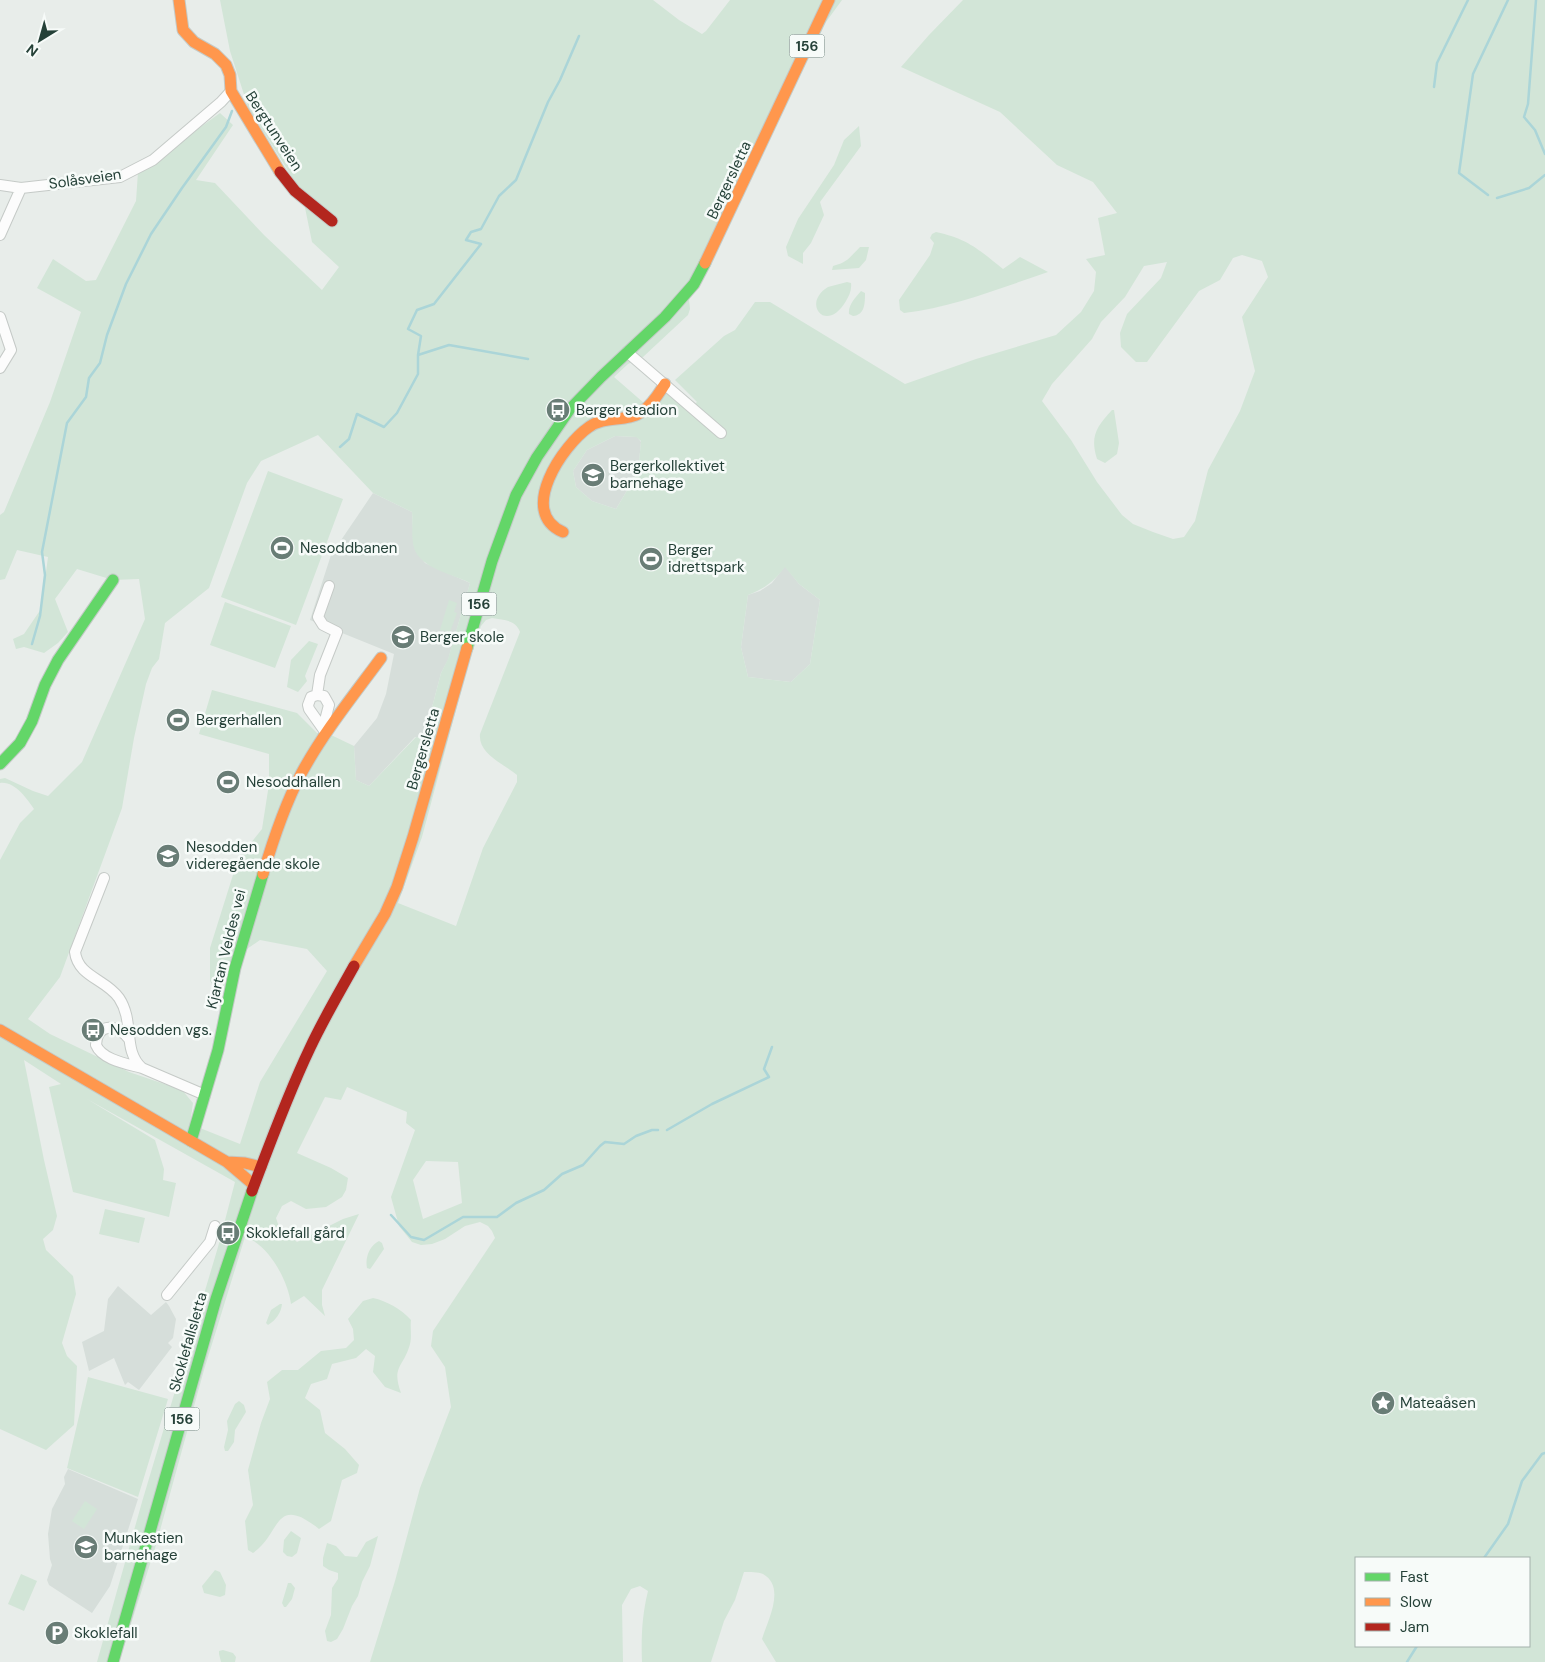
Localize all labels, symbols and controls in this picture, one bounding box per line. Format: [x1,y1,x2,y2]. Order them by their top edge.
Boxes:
north arrow [15,15,65,65]
road number: 156 [790,34,824,58]
text: N [23,40,42,61]
street label: Bergtunveien [241,87,307,175]
street label: Bergersletta [702,138,756,222]
street label: Solåsveien [47,164,123,194]
bus stop icon: Berger stadion [545,397,571,423]
place label: Berger stadion [576,400,677,420]
place label: Bergerkollektivet barnehage [610,456,725,493]
school or university icon: Bergerkollektivet barnehage [580,462,606,488]
sports icon: Nesoddbanen [269,535,295,561]
place label: Nesoddbanen [300,538,397,558]
place label: Berger idrettspark [668,540,745,577]
sports icon: Berger idrettspark [638,546,664,572]
road number: 156 [462,592,496,616]
school or university icon: Berger skole [390,624,416,650]
place label: Berger skole [420,627,504,647]
street label: Bergersletta [402,706,444,792]
sports icon: Bergerhallen [165,707,191,733]
place label: Bergerhallen [196,710,282,730]
sports icon: Nesoddhallen [215,769,241,795]
place label: Nesoddhallen [246,772,341,792]
place label: Nesodden videregående skole [186,837,320,874]
school or university icon: Nesodden videregående skole [155,843,181,869]
street label: Kjartan Veldes vei [201,887,251,1011]
bus stop icon: Nesodden vgs. [80,1017,106,1043]
place label: Nesodden vgs. [110,1020,212,1040]
bus stop icon: Skoklefall gård [215,1220,241,1246]
place label: Skoklefall gård [246,1223,345,1243]
street label: Skoklefallsletta [164,1290,212,1394]
place icon: Mateaåsen [1370,1390,1396,1416]
place label: Mateaåsen [1400,1393,1476,1413]
road number: 156 [164,1408,200,1430]
place label: Munkestien barnehage [104,1528,183,1565]
school or university icon: Munkestien barnehage [73,1534,99,1560]
legend [1355,1557,1530,1647]
text: Fast [1400,1567,1429,1587]
text: Slow [1400,1592,1433,1612]
text: Jam [1400,1617,1429,1637]
parking icon: Skoklefall [44,1620,70,1646]
place label: Skoklefall [74,1623,138,1643]

